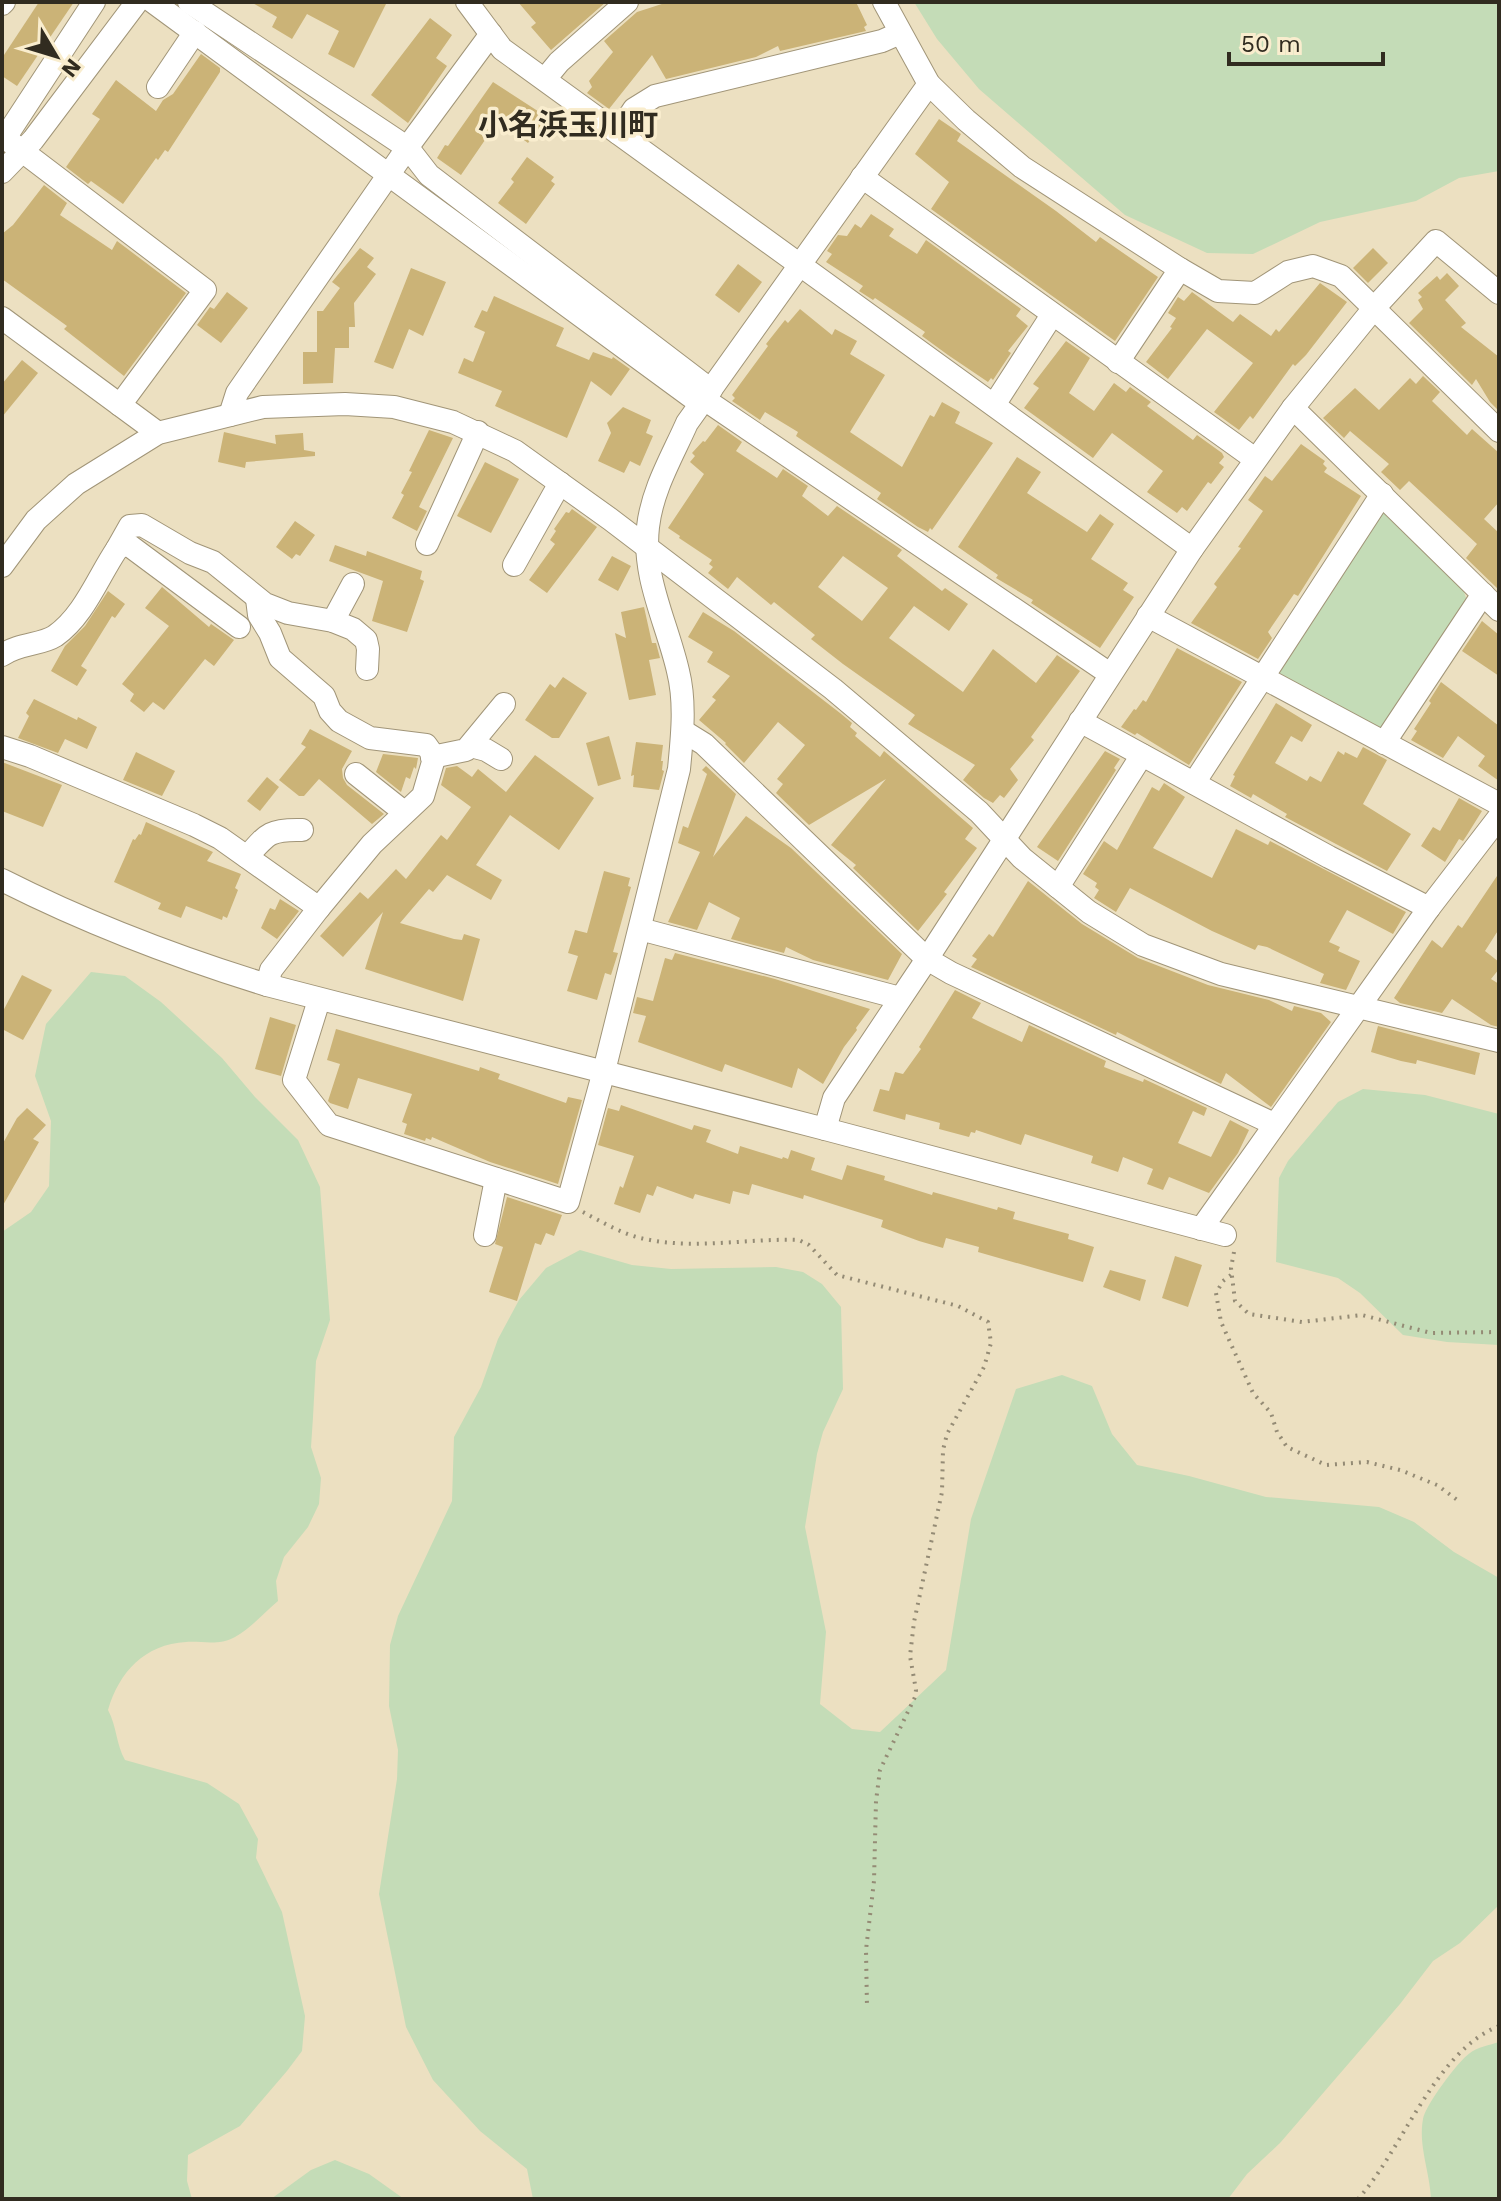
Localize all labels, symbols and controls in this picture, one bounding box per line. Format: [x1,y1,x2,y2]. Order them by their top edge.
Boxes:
north arrow [16,16,96,96]
scale bar [1229,16,1383,66]
text: 50 m [1241,30,1301,58]
text: N [56,54,86,82]
district label: 小名浜玉川町 [478,107,658,142]

